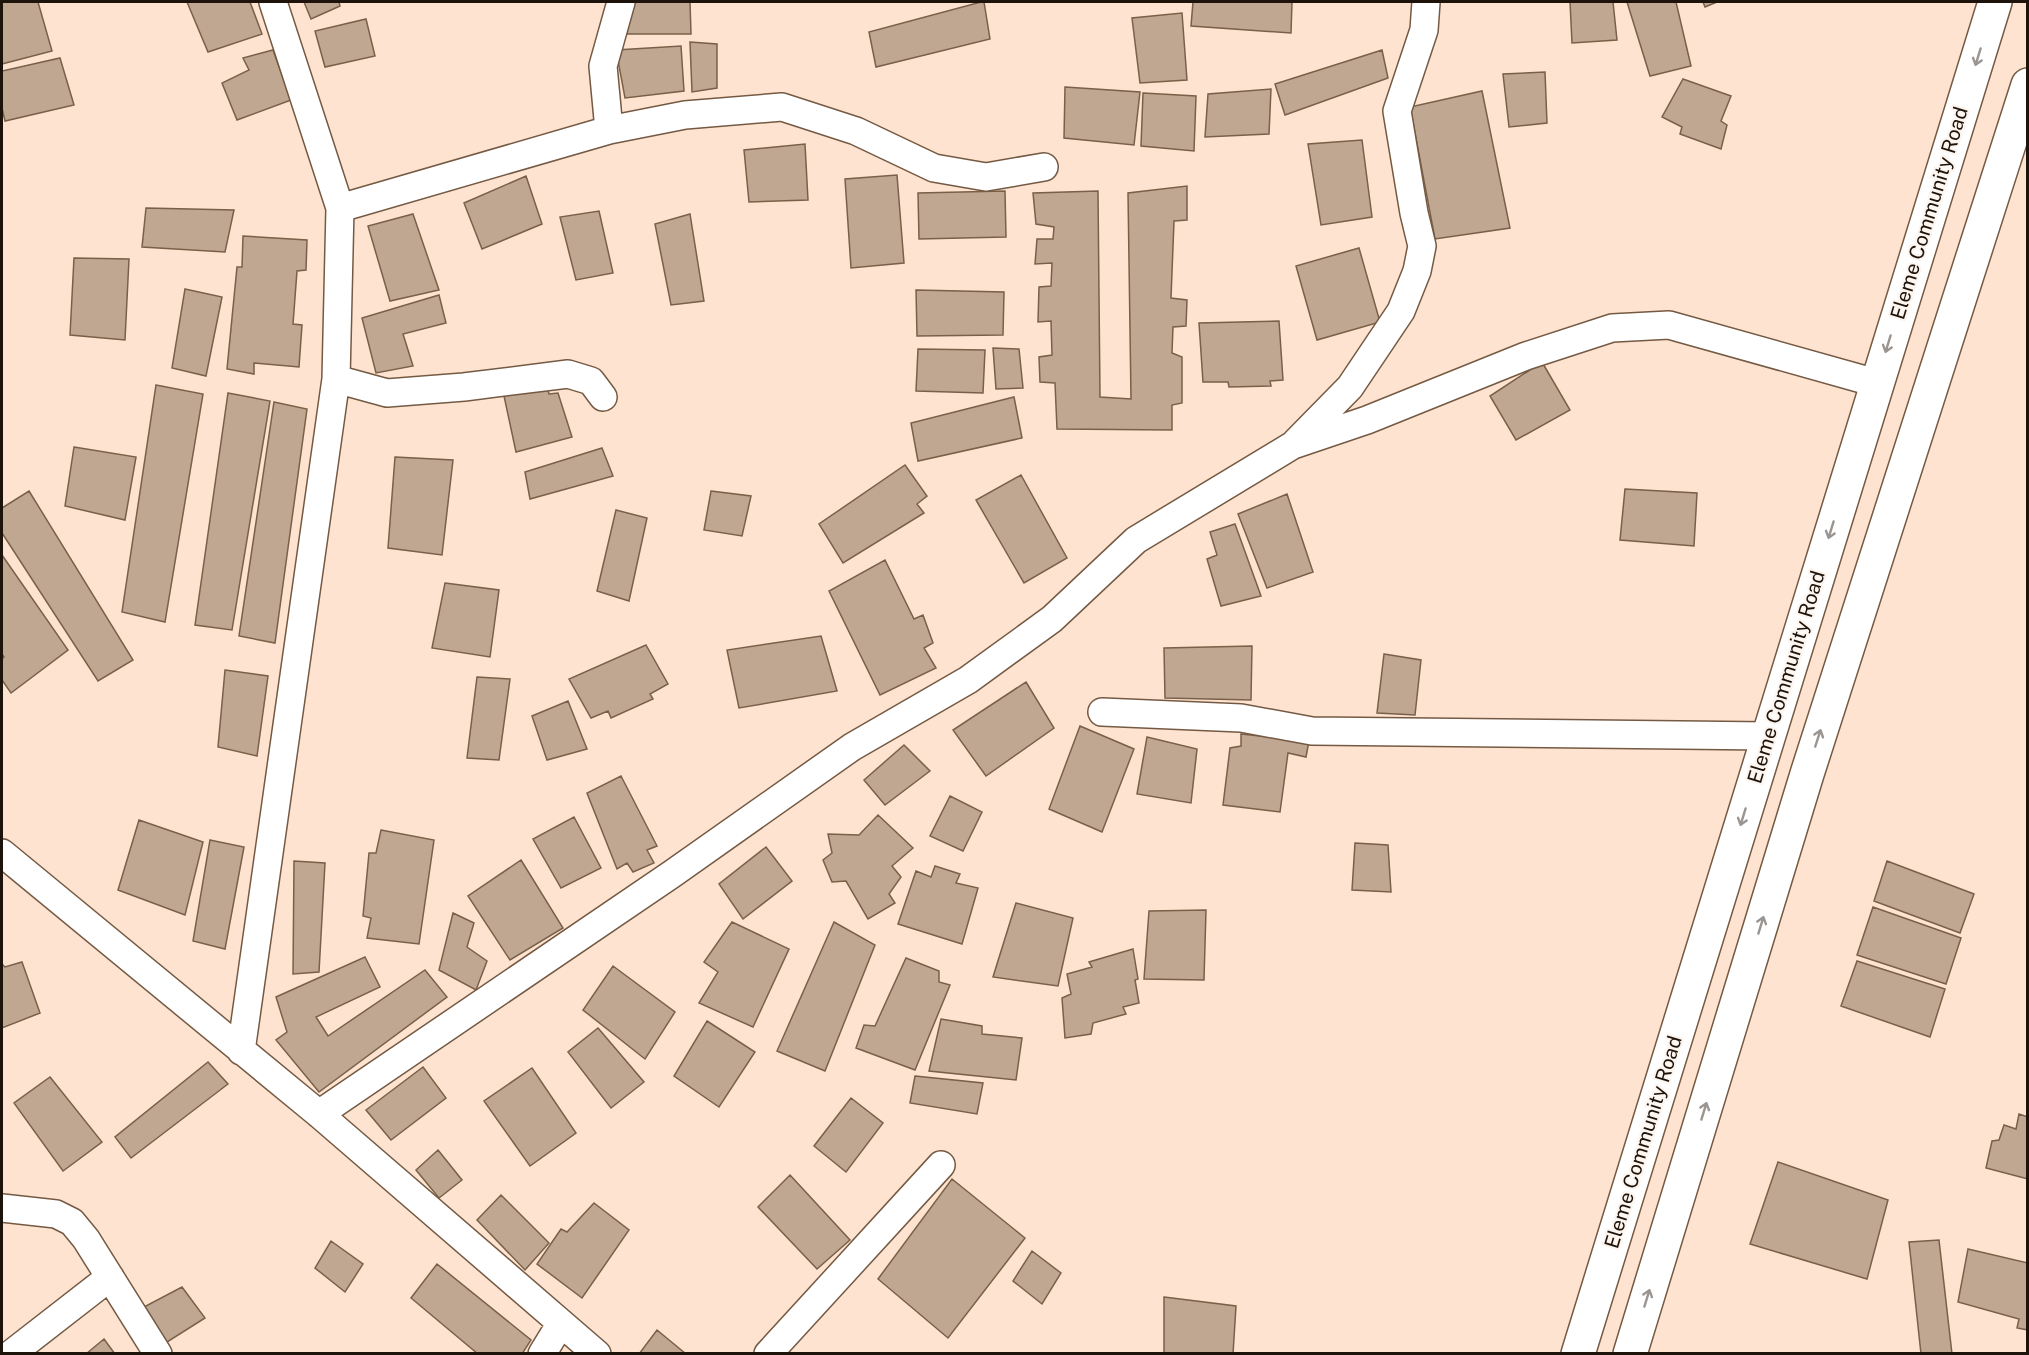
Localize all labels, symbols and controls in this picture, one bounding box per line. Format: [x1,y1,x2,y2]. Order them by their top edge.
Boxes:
one-way arrow [1971,47,1982,66]
street label: Eleme Community Road [1885,104,1973,322]
one-way arrow [1882,334,1893,353]
one-way arrow [1825,520,1836,539]
street label: Eleme Community Road [1742,568,1830,786]
one-way arrow [1814,729,1825,748]
one-way arrow [1737,807,1748,826]
one-way arrow [1756,916,1767,935]
street label: Eleme Community Road [1599,1033,1687,1251]
one-way arrow [1699,1102,1710,1121]
one-way arrow [1642,1289,1653,1308]

